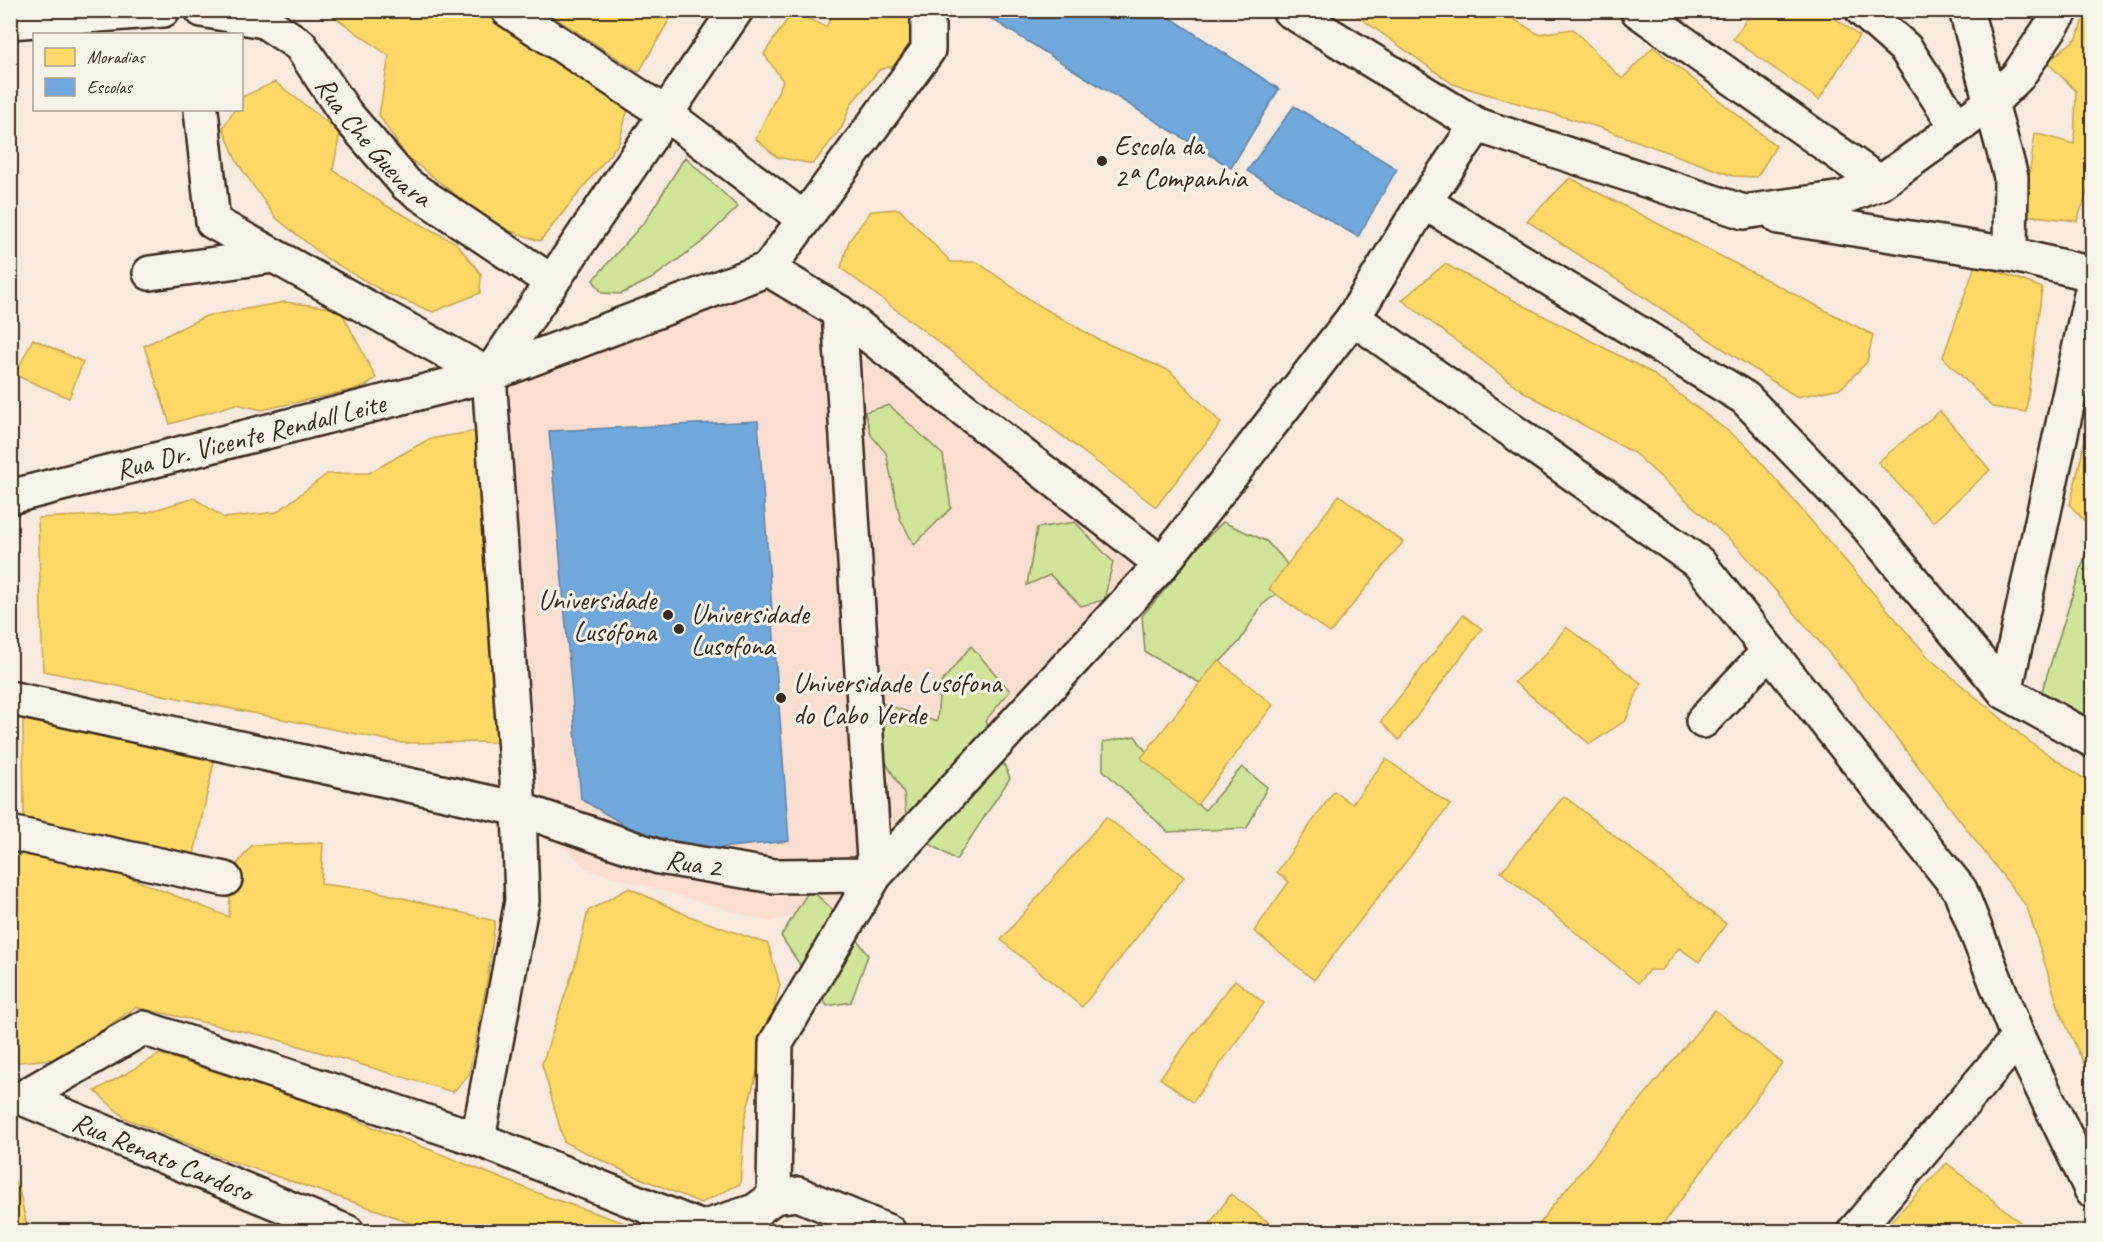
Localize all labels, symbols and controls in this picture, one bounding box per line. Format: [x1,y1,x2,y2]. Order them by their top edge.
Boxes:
legend [33,33,243,111]
text: Moradias [87,46,146,68]
street label: Rua Che Guevara [308,69,440,215]
text: Escolas [87,76,134,98]
place label: Escola da 2ª Companhia [1114,128,1249,195]
marker: Escola da 2ª Companhia [1095,154,1109,168]
street label: Rua Dr. Vicente Rendall Leite [112,384,391,487]
place label: Universidade Lusófona [538,582,658,649]
place label: Universidade Lusofona [691,596,811,663]
marker: Universidade Lusófona [661,608,675,622]
marker: Universidade Lusofona [672,622,686,636]
place label: Universidade Lusófona do Cabo Verde [793,665,1003,732]
marker: Universidade Lusófona do Cabo Verde [774,691,788,705]
street label: Rua 2 [663,841,726,885]
street label: Rua Renato Cardoso [67,1103,261,1210]

